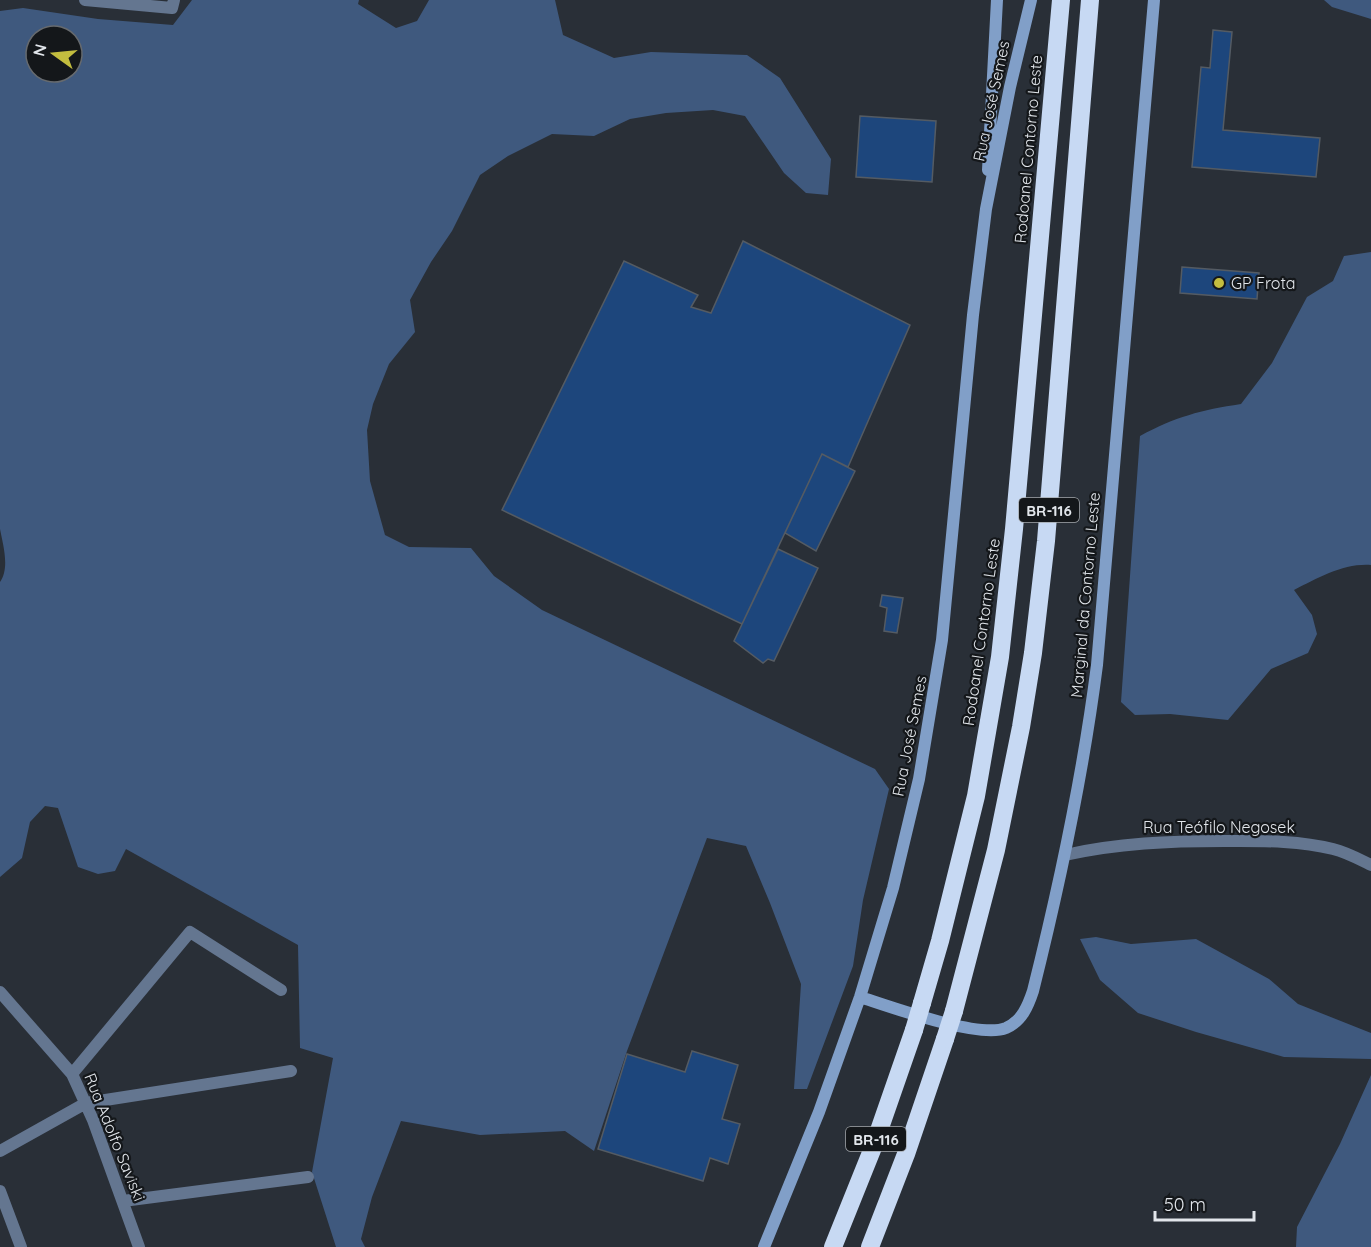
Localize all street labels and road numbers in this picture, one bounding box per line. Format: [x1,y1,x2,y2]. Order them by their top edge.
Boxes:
street label: Rua José Semes [968,39,1014,163]
street label: Rodoanel Contorno Leste [1010,54,1046,244]
street label: Marginal da Contorno Leste [1066,491,1104,699]
road number: BR-116 [1019,498,1079,522]
street label: Rodoanel Contorno Leste [958,537,1004,727]
street label: Rua José Semes [887,674,931,798]
street label: Rua Teófilo Negosek [1143,817,1295,837]
street label: Rua Adolfo Saviski [80,1070,150,1204]
road number: BR-116 [846,1127,906,1151]

